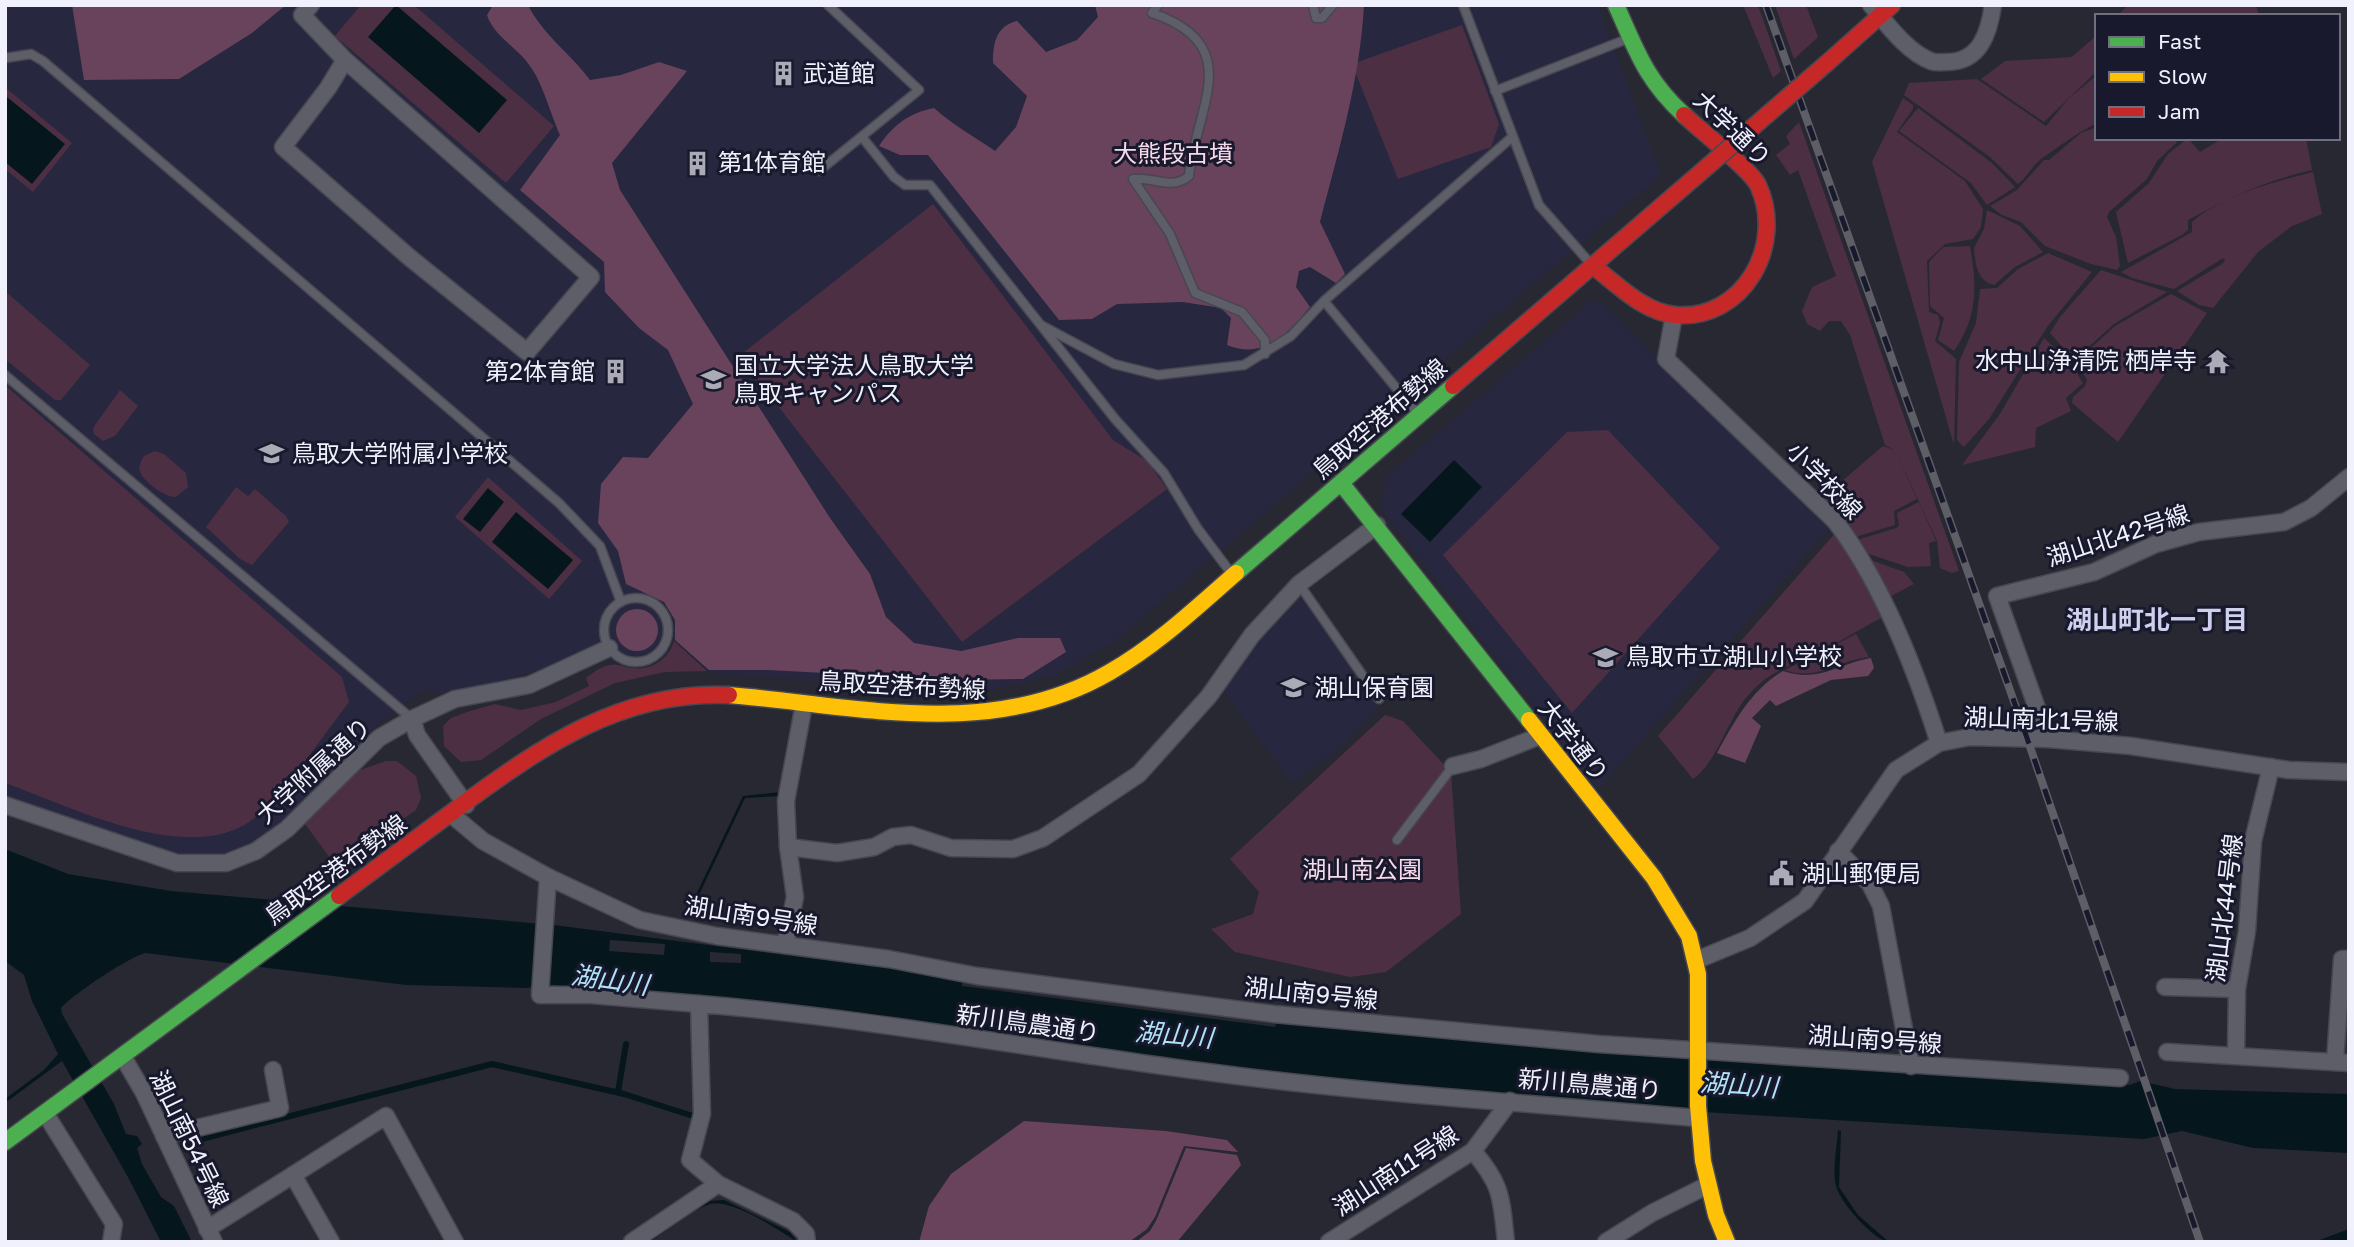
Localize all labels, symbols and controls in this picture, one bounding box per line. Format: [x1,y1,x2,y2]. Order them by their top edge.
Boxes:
legend [2095,14,2340,140]
text: Fast [2158,28,2201,54]
place label: 武道館 [803,58,875,87]
building icon: 武道館 [769,60,797,88]
text: Slow [2158,63,2207,89]
street label: 大学通り [1688,84,1778,172]
text: Jam [2158,98,2200,124]
park label: 大熊段古墳 [1113,138,1233,167]
place label: 第1体育館 [718,147,826,176]
building icon: 第1体育館 [684,149,712,177]
place label: 水中山浄清院 栖岸寺 [1975,345,2197,374]
temple icon: 水中山浄清院 栖岸寺 [2203,347,2231,375]
place label: 国立大学法人鳥取大学 鳥取キャンパス [734,350,974,407]
street label: 鳥取空港布勢線 [1306,352,1452,484]
place label: 第2体育館 [485,356,595,385]
building icon: 第2体育館 [601,358,629,386]
school or university icon: 国立大学法人鳥取大学 鳥取キャンパス [700,366,728,394]
street label: 小学校線 [1781,435,1869,525]
place label: 鳥取大学附属小学校 [292,438,508,467]
school or university icon: 鳥取大学附属小学校 [258,440,286,468]
street label: 湖山北42号線 [2042,498,2193,571]
district label: 湖山町北一丁目 [2066,604,2248,635]
place label: 鳥取市立湖山小学校 [1626,641,1842,670]
school or university icon: 鳥取市立湖山小学校 [1592,643,1620,671]
street label: 鳥取空港布勢線 [817,666,987,703]
place label: 湖山保育園 [1314,672,1434,701]
school or university icon: 湖山保育園 [1280,674,1308,702]
street label: 大学通り [1533,693,1615,787]
street label: 湖山南北1号線 [1963,701,2119,736]
street label: 大学附属通り [250,711,376,829]
street label: 鳥取空港布勢線 [259,808,412,930]
street label: 湖山北44号線 [2200,832,2247,984]
park label: 湖山南公園 [1302,854,1422,883]
place label: 湖山郵便局 [1801,858,1921,887]
public building icon: 湖山郵便局 [1767,860,1795,888]
street label: 湖山南9号線 [683,890,820,939]
water label: 湖山川 [569,959,654,1001]
street label: 湖山南9号線 [1243,971,1380,1014]
street label: 新川鳥農通り [955,998,1102,1047]
water label: 湖山川 [1134,1016,1217,1054]
street label: 湖山南9号線 [1807,1019,1943,1058]
street label: 新川鳥農通り [1517,1063,1663,1104]
street label: 湖山南54号線 [145,1065,236,1211]
water label: 湖山川 [1699,1066,1782,1103]
street label: 湖山南11号線 [1327,1119,1463,1221]

